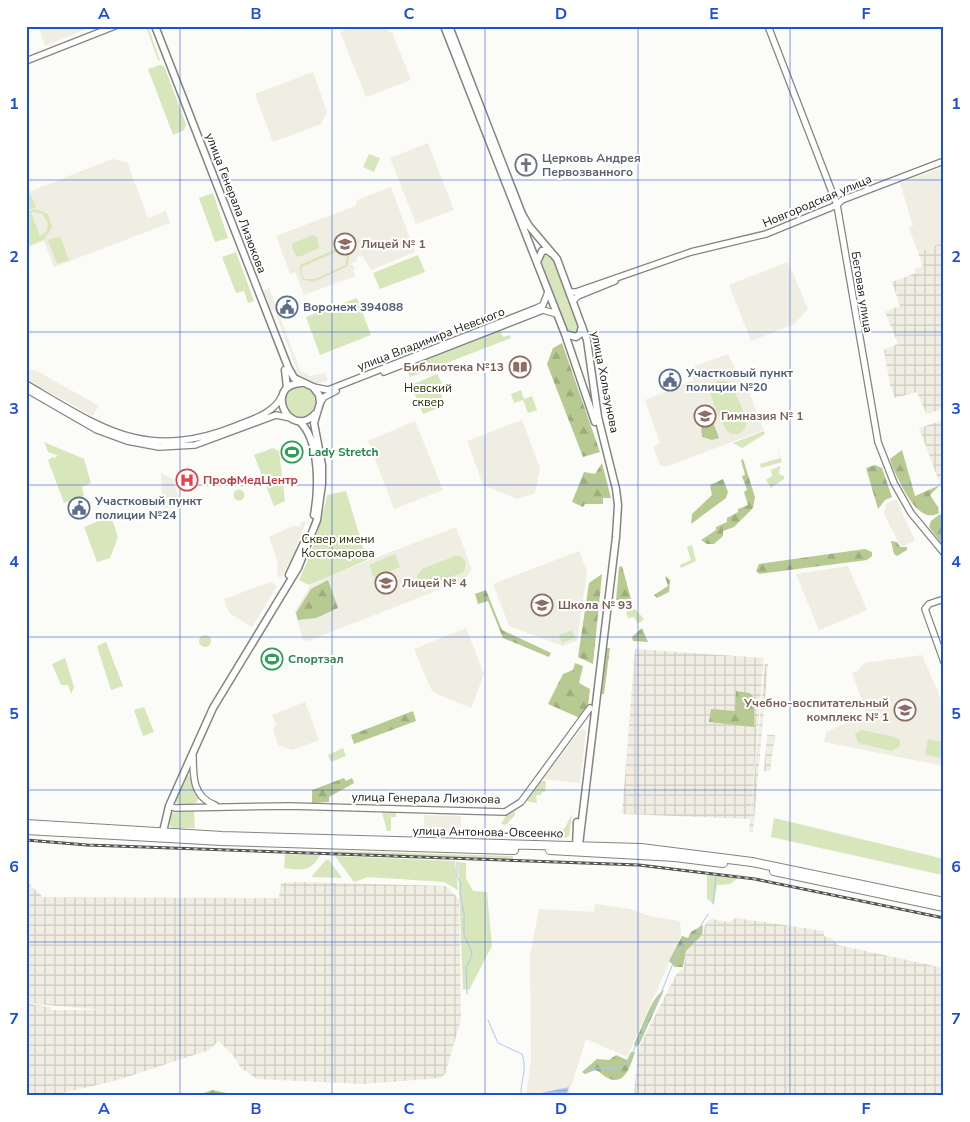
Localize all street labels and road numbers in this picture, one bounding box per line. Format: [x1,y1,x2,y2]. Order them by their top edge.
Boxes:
street label: улица Генерала Лизюкова [202,131,270,275]
street label: Новгородская улица [760,171,874,231]
street label: Беговая улица [848,250,876,334]
street label: улица Владимира Невского [355,303,507,375]
street label: улица Хользунова [587,330,623,434]
street label: улица Генерала Лизюкова [351,789,501,807]
street label: улица Антонова-Овсеенко [412,823,564,841]

